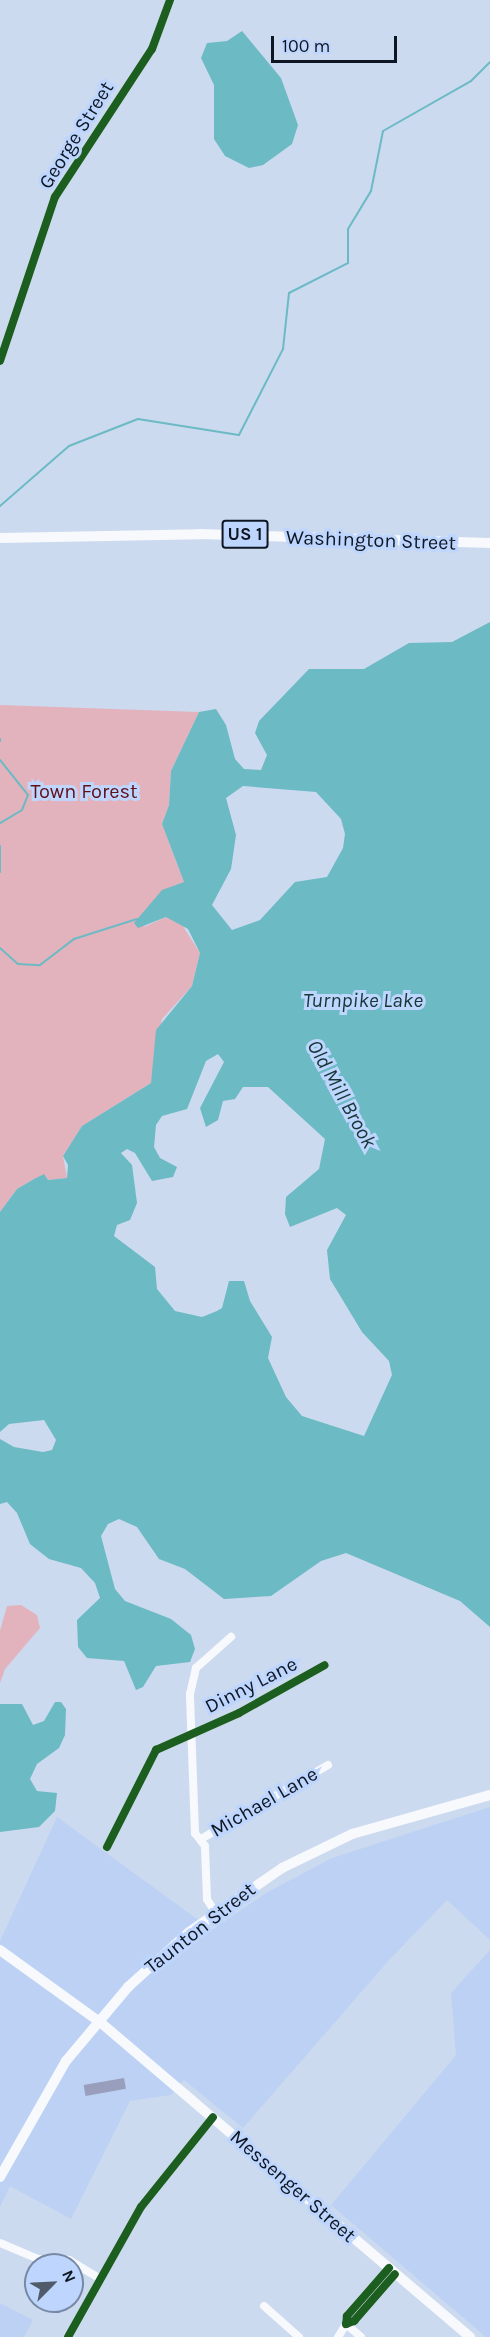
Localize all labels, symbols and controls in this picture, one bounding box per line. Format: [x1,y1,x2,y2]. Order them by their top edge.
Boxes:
scale bar [274,24,400,62]
text: 100 m [282,35,330,57]
street label: George Street [33,77,119,193]
road number: US 1 [221,519,269,549]
street label: Washington Street [285,525,457,555]
park label: Town Forest [30,779,138,803]
water label: Turnpike Lake [303,987,423,1013]
water label: Old Mill Brook [302,1035,382,1153]
street label: Dinny Lane [201,1652,301,1718]
street label: Michael Lane [206,1762,322,1842]
street label: Taunton Street [140,1877,260,1979]
street label: Messenger Street [225,2125,361,2247]
north arrow [24,2253,84,2313]
text: N [58,2267,80,2285]

